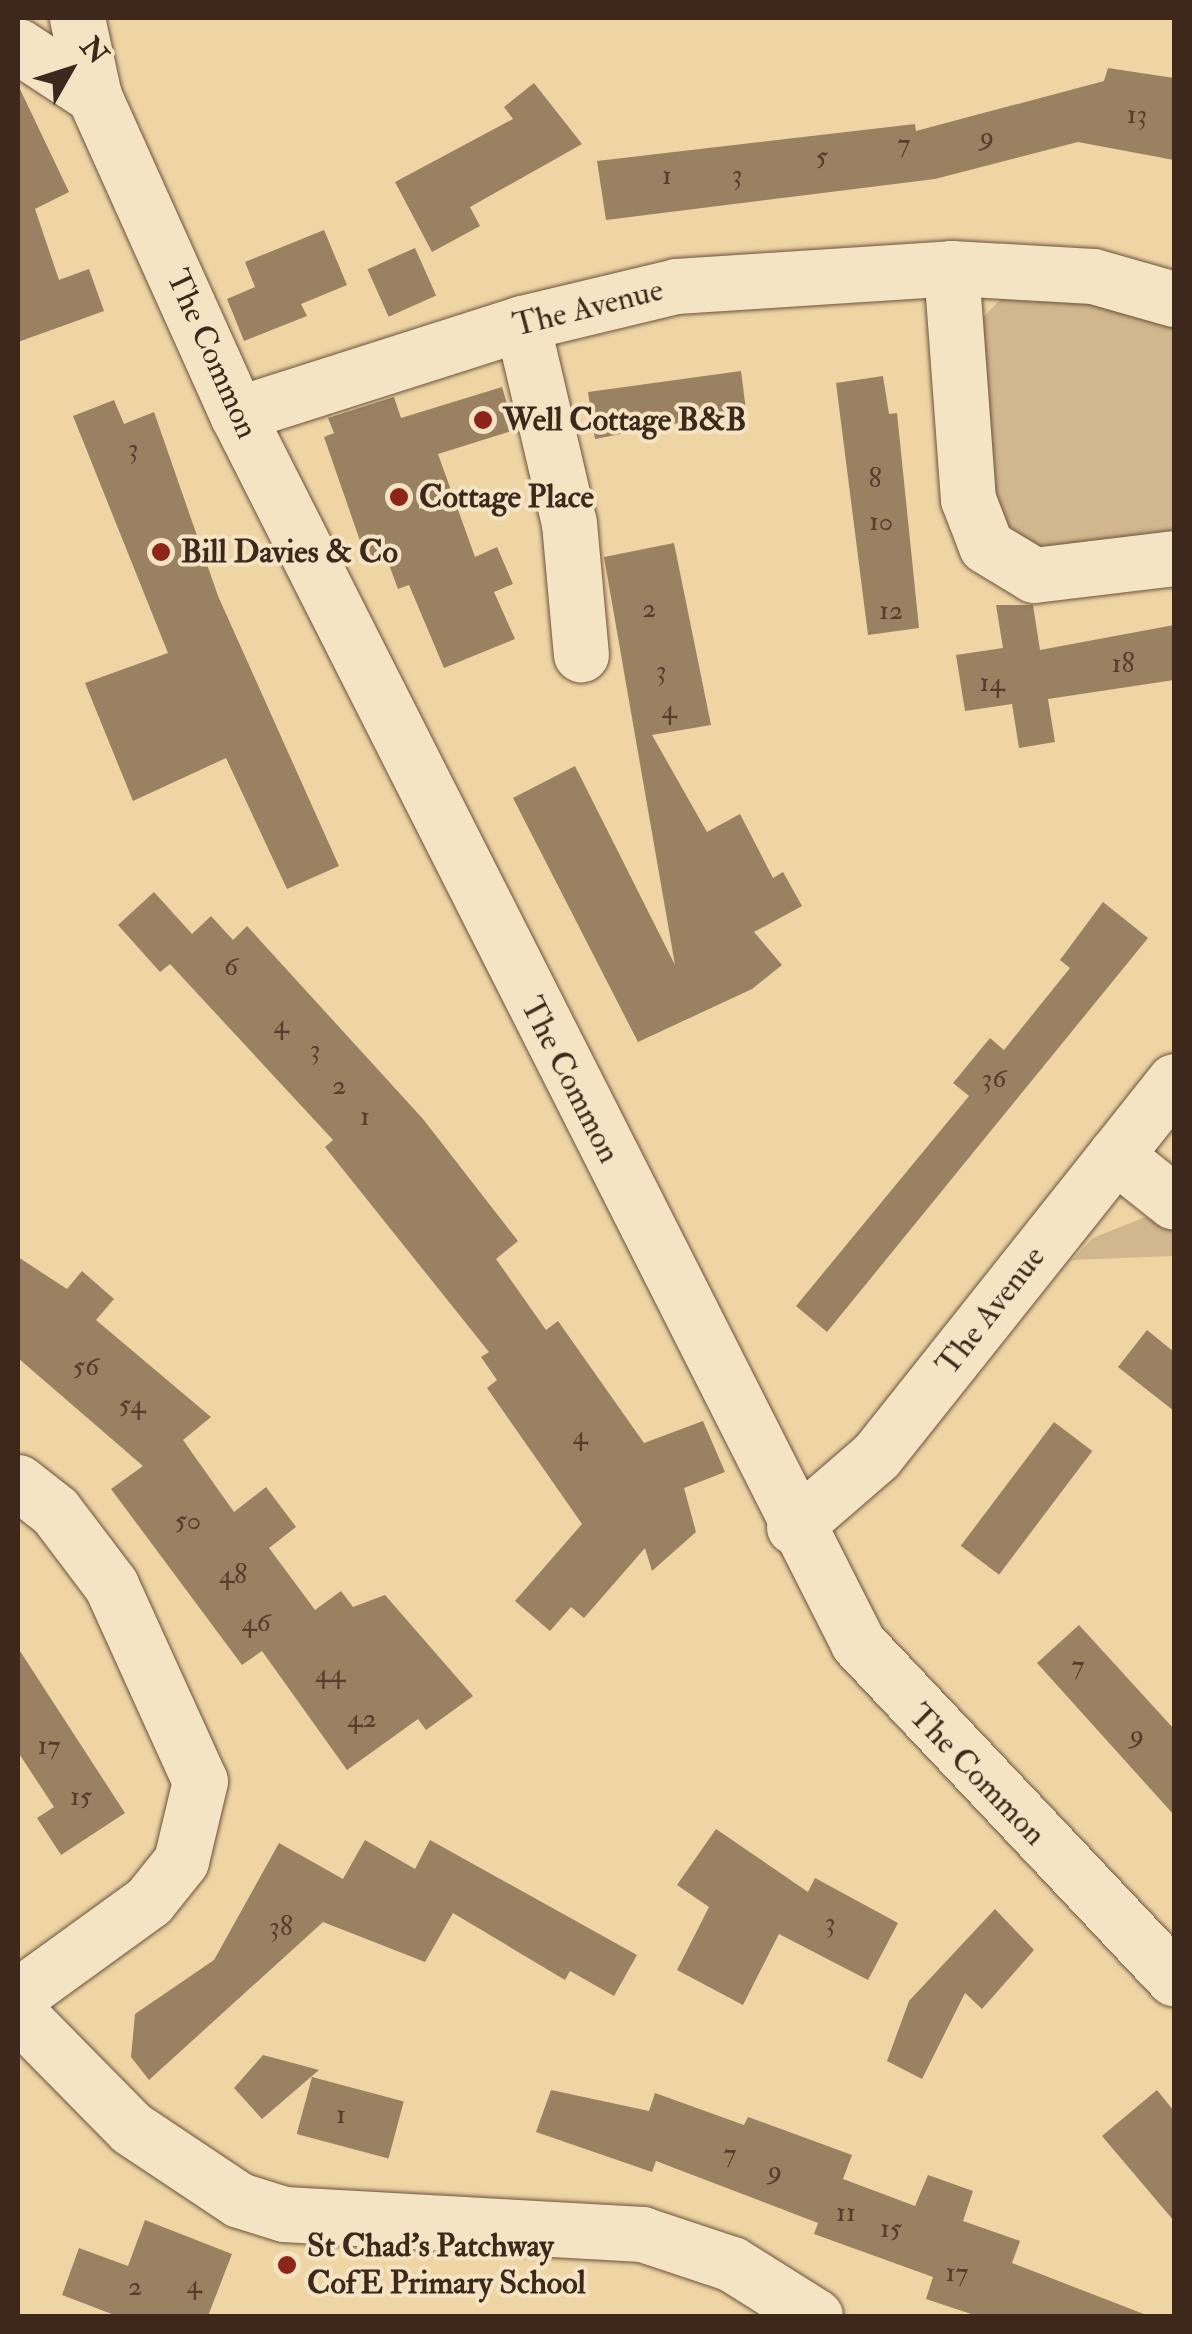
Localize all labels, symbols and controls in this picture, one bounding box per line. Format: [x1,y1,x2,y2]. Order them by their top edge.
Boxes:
north arrow [20,20,120,120]
text: N [72,30,115,72]
house number: 13 [1127,98,1147,132]
house number: 9 [980,120,994,154]
house number: 7 [898,127,910,161]
house number: 5 [816,140,828,174]
house number: 3 [732,158,742,192]
house number: 1 [662,159,672,193]
street label: The Common [158,264,266,444]
street label: The Avenue [509,271,667,345]
place label: Well Cottage B&B [503,401,747,439]
marker: Well Cottage B&B [472,409,494,431]
house number: 3 [128,432,138,466]
house number: 8 [868,462,882,496]
place label: Cottage Place [419,478,594,516]
marker: Cottage Place [388,486,410,508]
house number: 10 [869,505,893,539]
place label: Bill Davies & Co [181,533,398,571]
marker: Bill Davies & Co [150,541,172,563]
house number: 2 [642,592,656,626]
house number: 12 [879,594,903,628]
house number: 18 [1111,647,1135,681]
house number: 3 [656,654,666,688]
house number: 14 [979,666,1005,700]
house number: 4 [661,693,677,727]
house number: 6 [224,950,238,984]
street label: The Common [512,991,628,1169]
house number: 4 [273,1008,289,1042]
house number: 3 [310,1033,320,1067]
house number: 36 [982,1062,1006,1096]
house number: 2 [332,1069,346,1103]
house number: 1 [360,1100,370,1134]
street label: The Avenue [929,1239,1053,1383]
house number: 56 [73,1350,99,1384]
house number: 54 [119,1388,145,1422]
house number: 4 [572,1419,588,1453]
house number: 50 [175,1504,201,1538]
house number: 48 [219,1558,247,1592]
house number: 46 [241,1606,271,1640]
house number: 7 [1072,1649,1084,1683]
house number: 44 [315,1657,345,1691]
street label: The Common [900,1697,1054,1853]
house number: 42 [347,1702,377,1736]
house number: 9 [1130,1718,1144,1752]
house number: 17 [38,1729,60,1763]
house number: 15 [70,1780,92,1814]
house number: 3 [825,1906,835,1940]
house number: 38 [269,1910,293,1944]
house number: 1 [336,2098,346,2132]
house number: 7 [724,2137,736,2171]
house number: 9 [768,2154,782,2188]
house number: 11 [836,2196,856,2230]
house number: 15 [880,2212,902,2246]
place label: St Chad's Patchway CofE Primary School [307,2228,586,2303]
marker: St Chad's Patchway CofE Primary School [276,2254,298,2276]
house number: 17 [946,2256,968,2290]
house number: 4 [186,2268,202,2302]
house number: 2 [128,2270,142,2304]

